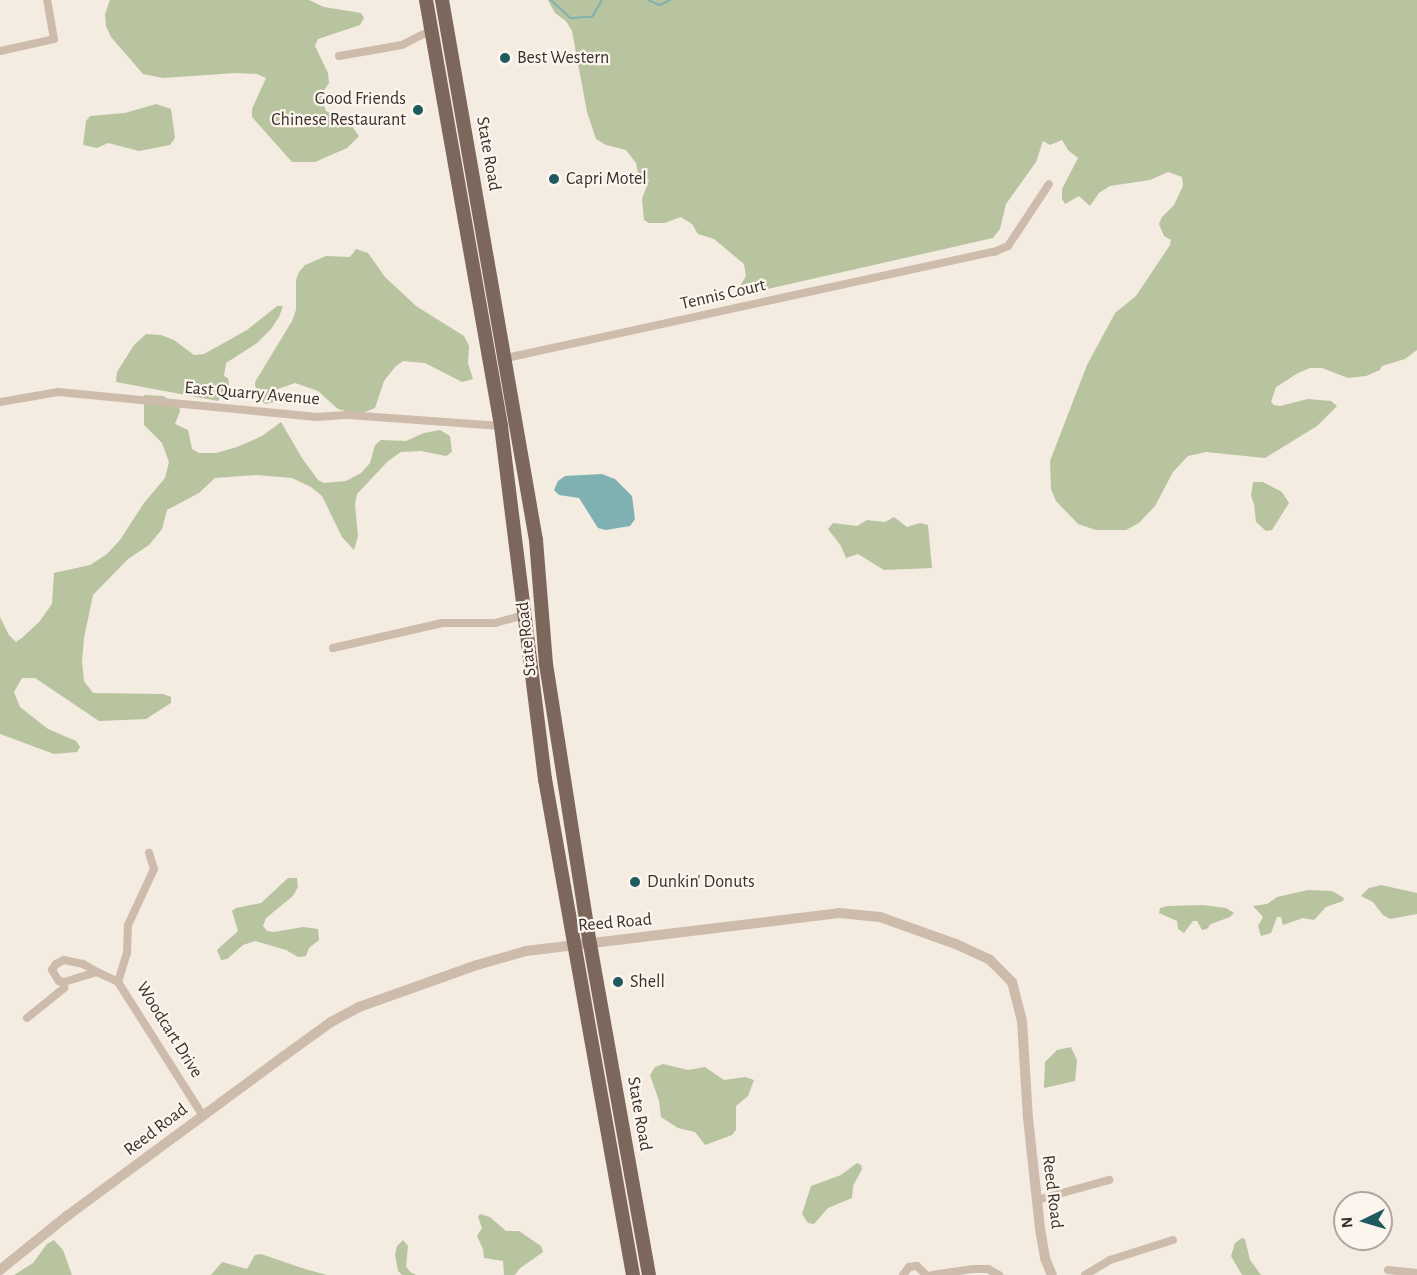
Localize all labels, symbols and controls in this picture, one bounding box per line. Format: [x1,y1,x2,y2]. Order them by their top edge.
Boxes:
place label: Best Western [517,47,609,69]
marker: Best Western [498,51,512,65]
place label: Good Friends Chinese Restaurant [271,89,406,132]
marker: Good Friends Chinese Restaurant [411,103,425,117]
street label: State Road [471,115,505,193]
place label: Capri Motel [566,168,647,190]
marker: Capri Motel [547,172,561,186]
street label: Tennis Court [678,275,768,315]
street label: East Quarry Avenue [183,377,321,411]
street label: State Road [512,601,542,677]
place label: Dunkin' Donuts [647,871,755,893]
marker: Dunkin' Donuts [628,875,642,889]
street label: Reed Road [577,909,653,937]
place label: Shell [630,971,665,993]
marker: Shell [611,975,625,989]
street label: Woodcart Drive [131,978,207,1082]
street label: State Road [622,1075,656,1153]
street label: Reed Road [120,1099,192,1161]
street label: Reed Road [1037,1154,1067,1230]
north arrow [1333,1191,1393,1251]
text: N [1339,1216,1356,1229]

